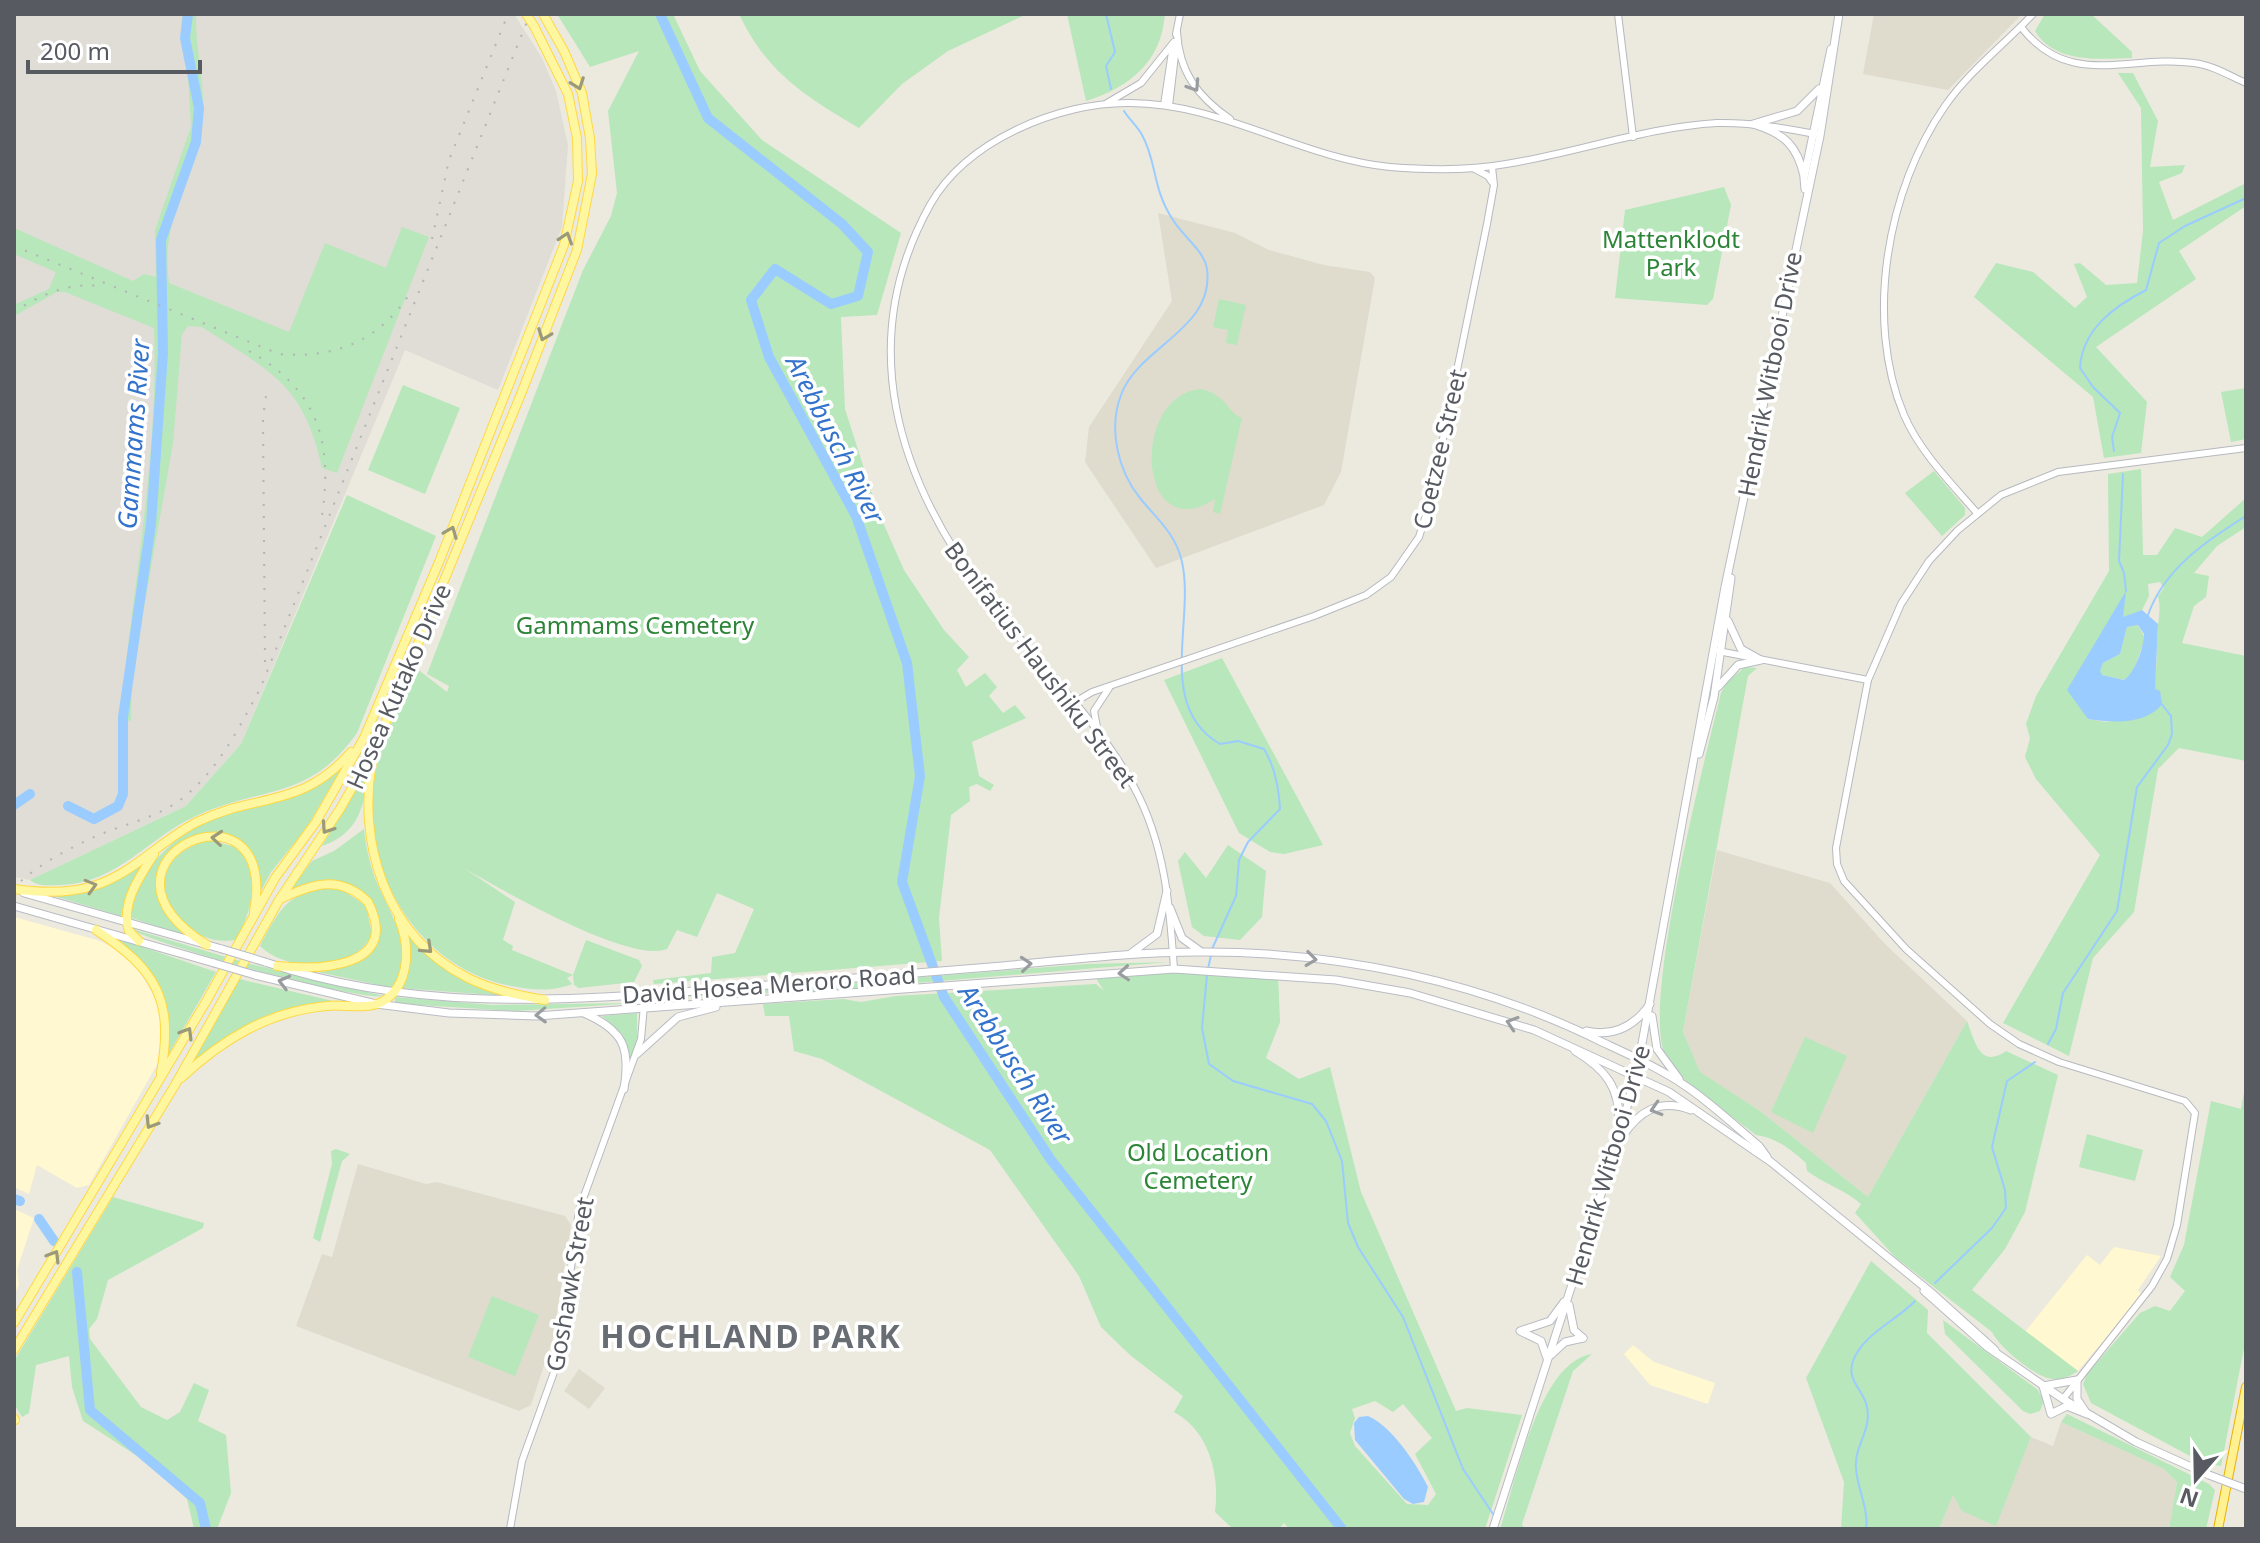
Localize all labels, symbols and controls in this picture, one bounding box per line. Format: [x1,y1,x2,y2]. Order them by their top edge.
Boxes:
scale bar [28,24,200,74]
text: 200 m [40,34,110,67]
one-way arrow [568,76,585,90]
one-way arrow [1185,77,1200,92]
park label: Mattenklodt Park [1602,222,1740,283]
one-way arrow [557,231,573,245]
street label: Hendrik Witbooi Drive [1729,249,1809,499]
one-way arrow [537,327,554,341]
water label: Gammams River [108,336,158,530]
water label: Arebbusch River [777,347,895,531]
street label: Coetzee Street [1405,365,1474,532]
one-way arrow [441,526,457,540]
street label: Bonifatius Haushiku Street [938,534,1145,794]
street label: Hosea Kutako Drive [338,578,458,794]
park label: Gammams Cemetery [516,608,755,641]
one-way arrow [322,820,337,834]
one-way arrow [210,830,223,847]
one-way arrow [84,879,97,895]
one-way arrow [418,939,432,954]
one-way arrow [1305,951,1318,968]
one-way arrow [1020,956,1033,973]
street label: David Hosea Meroro Road [621,957,917,1011]
one-way arrow [1117,964,1130,981]
one-way arrow [277,974,291,991]
water label: Arebbusch River [950,975,1082,1153]
one-way arrow [534,1006,547,1023]
one-way arrow [1506,1016,1520,1032]
one-way arrow [177,1027,193,1042]
street label: Hendrik Witbooi Drive [1557,1041,1657,1289]
one-way arrow [1650,1100,1663,1116]
one-way arrow [145,1114,160,1129]
park label: Old Location Cemetery [1127,1135,1269,1196]
street label: Goshawk Street [537,1194,601,1374]
one-way arrow [44,1250,60,1265]
district label: HOCHLAND PARK [600,1314,902,1357]
north arrow [2156,1439,2236,1519]
text: N [2175,1482,2202,1516]

